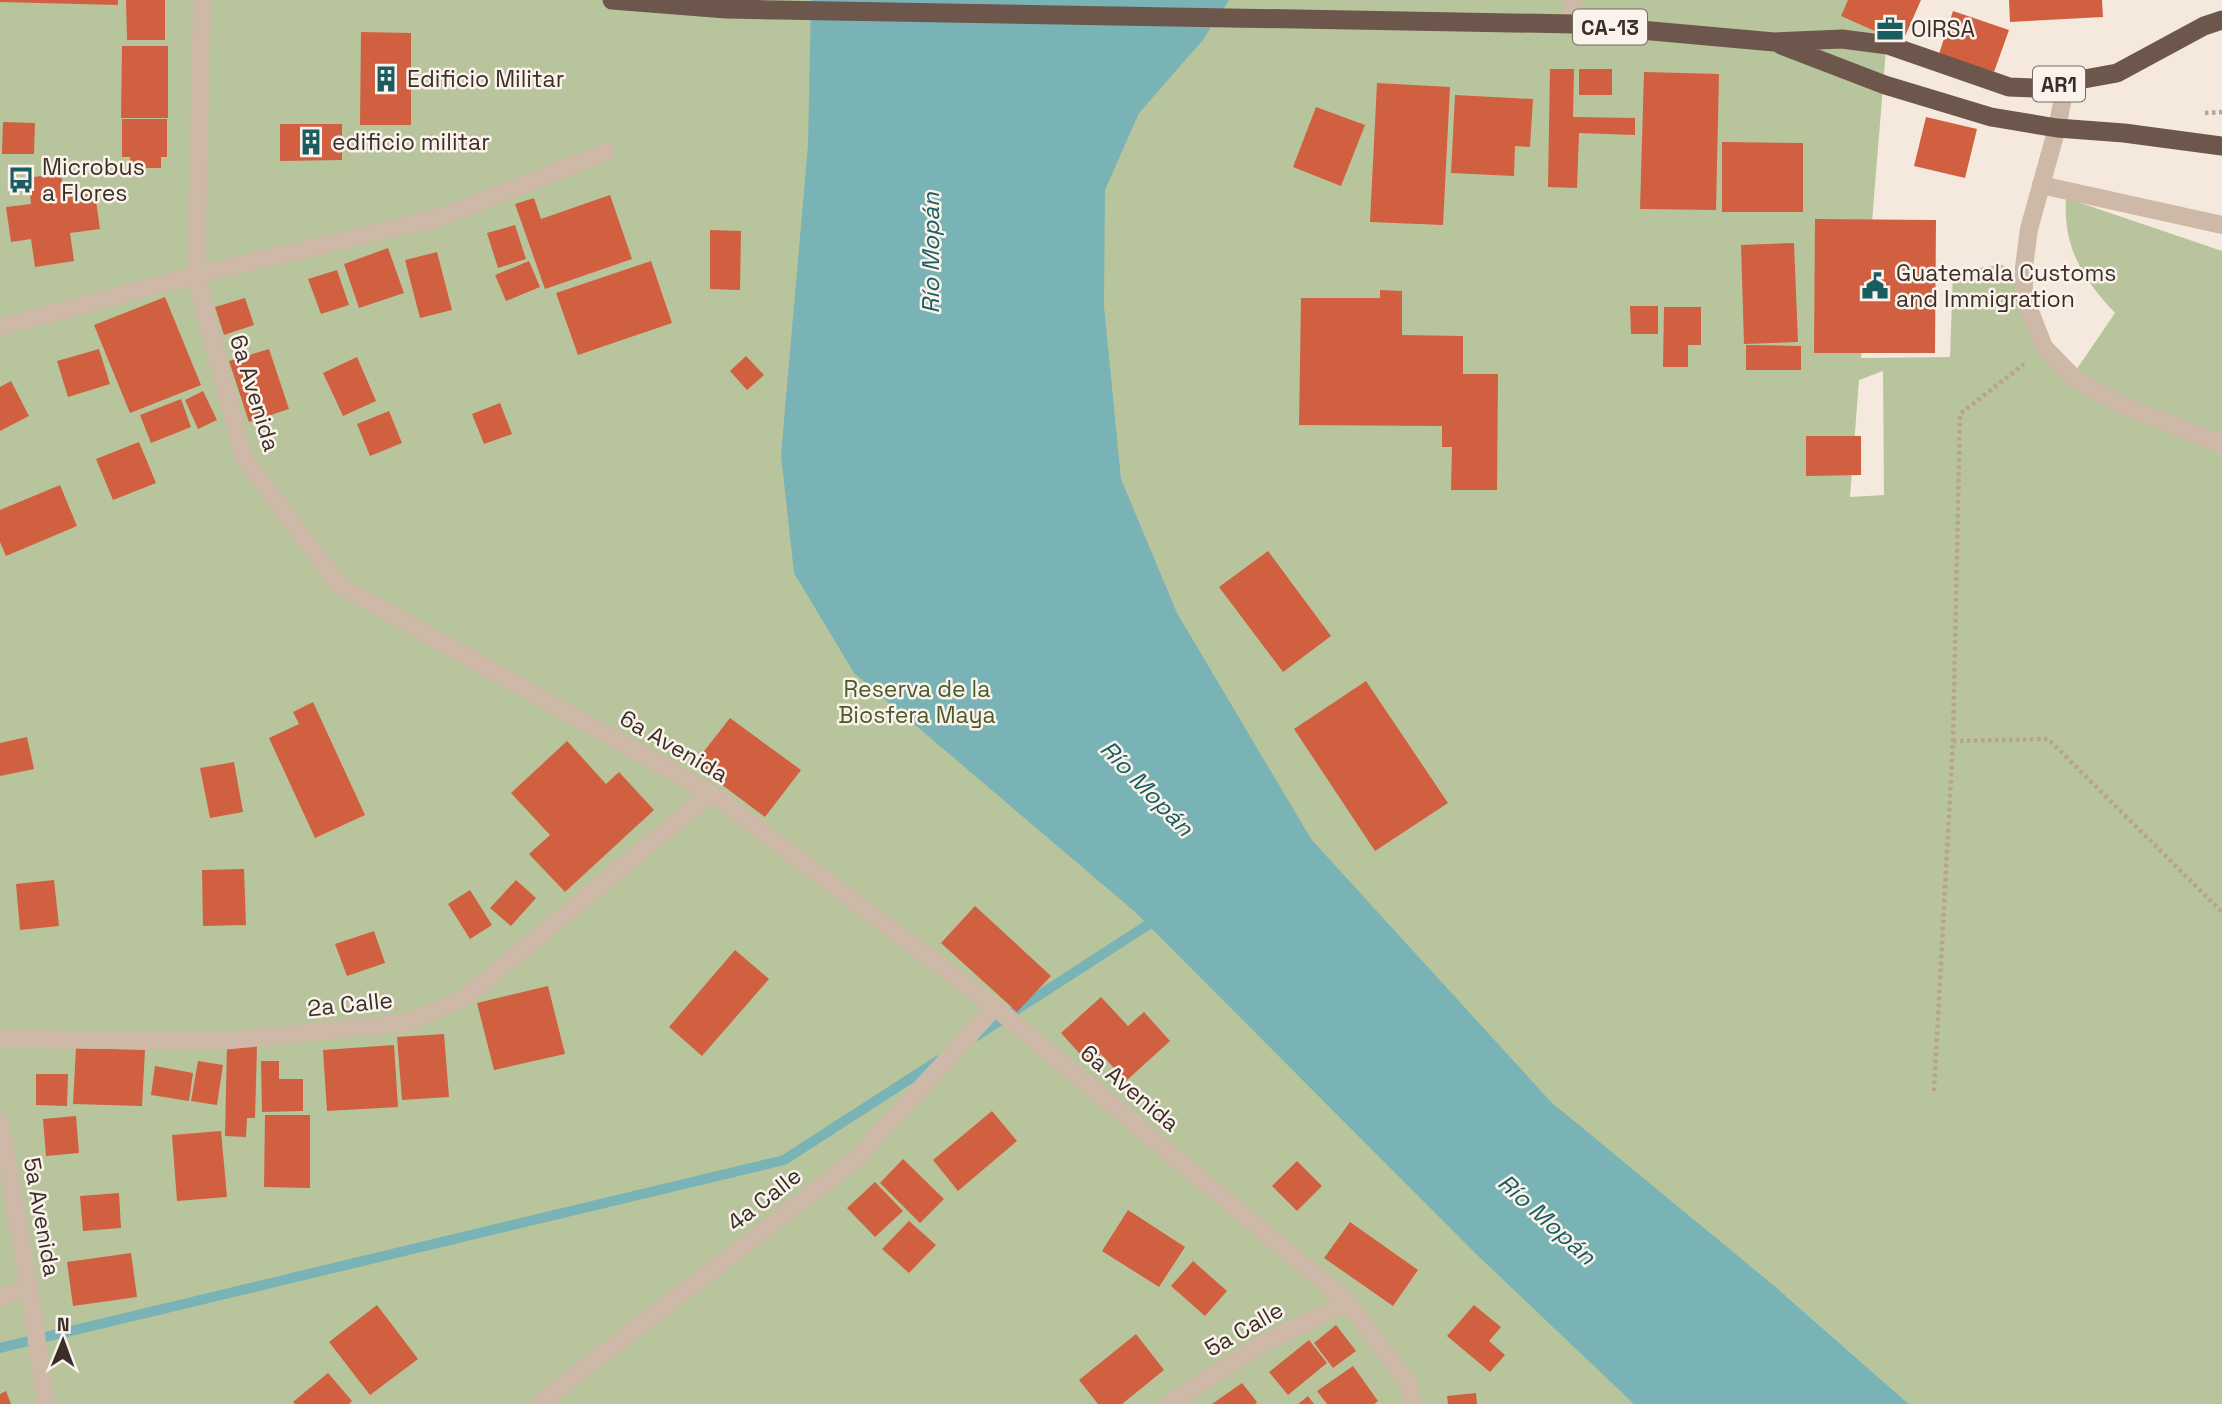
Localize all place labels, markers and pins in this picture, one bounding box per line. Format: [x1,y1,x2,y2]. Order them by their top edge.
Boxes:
office icon: OIRSA [1875,14,1905,44]
place label: OIRSA [1911,14,1975,44]
building icon: Edificio Militar [371,64,401,94]
place label: Edificio Militar [407,64,564,94]
building icon: edificio militar [296,127,326,157]
place label: edificio militar [332,127,490,157]
place label: Microbus a Flores [42,152,145,208]
bus stop icon: Microbus a Flores [6,165,36,195]
place label: Guatemala Customs and Immigration [1896,258,2116,314]
public building icon: Guatemala Customs and Immigration [1860,271,1890,301]

